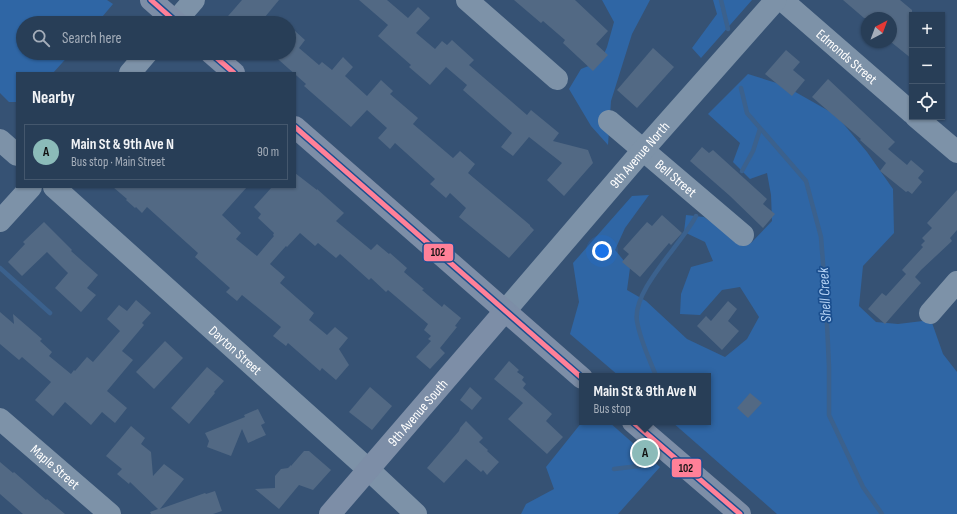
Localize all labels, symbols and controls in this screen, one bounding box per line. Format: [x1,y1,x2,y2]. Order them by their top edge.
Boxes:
north arrow [861,12,897,48]
map controls [909,12,945,120]
button: + [909,12,945,48]
search box [16,16,296,60]
street label: Edmonds Street [813,25,881,87]
icon: search [30,27,52,49]
text: Search here [62,29,122,48]
button: − [909,48,945,84]
button: locate [909,84,945,120]
text: Nearby [32,88,75,108]
street label: 9th Avenue North [606,118,673,192]
text: Main St & 9th Ave N [71,135,174,154]
text: A [43,144,49,160]
text: 90 m [257,144,279,160]
text: Bus stop · Main Street [71,154,165,170]
street label: Bell Street [652,156,700,200]
your location [592,241,612,261]
line badge: 102 [423,243,454,262]
text: 102 [431,246,445,259]
water label: Shell Creek [814,267,836,323]
street label: Dayton Street [205,322,266,378]
popup [579,373,711,425]
street label: 9th Avenue South [384,375,451,450]
text: Main St & 9th Ave N [594,382,697,401]
text: Bus stop [594,401,631,417]
pin: A [632,438,658,468]
street label: Maple Street [27,441,83,493]
line badge: 102 [671,458,702,478]
text: 102 [679,462,693,475]

